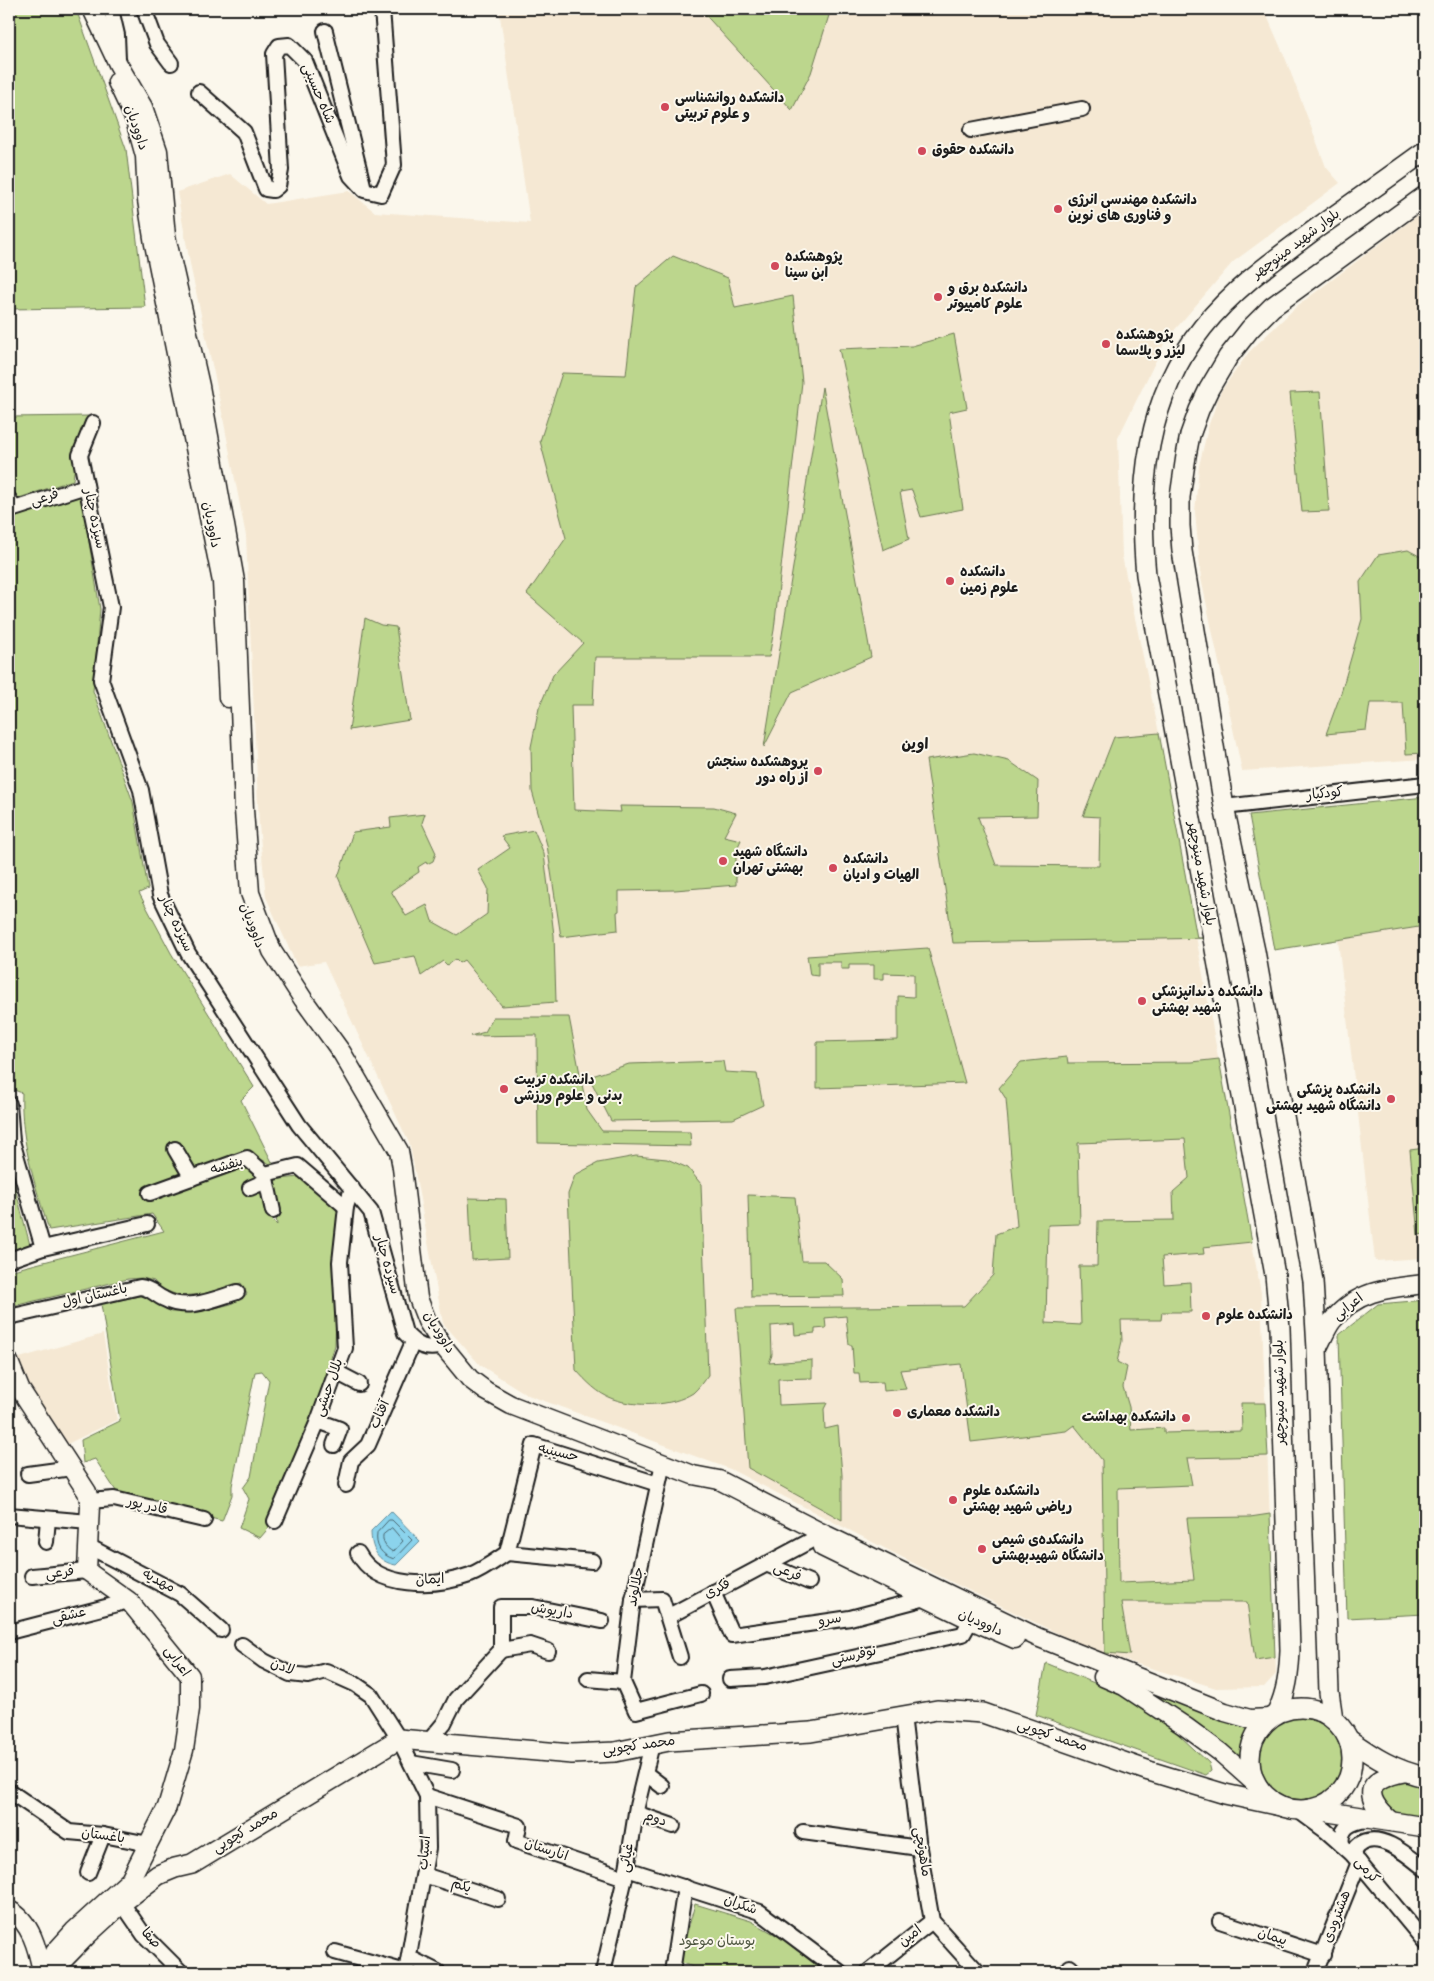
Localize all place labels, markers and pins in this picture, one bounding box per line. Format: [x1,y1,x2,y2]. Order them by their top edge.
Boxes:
place label: دانشکده روانشناسی و علوم تربیتی [675,91,784,124]
marker: دانشکده روانشناسی و علوم تربیتی [659,101,671,113]
place label: دانشکده حقوق [932,143,1014,160]
marker: دانشکده حقوق [916,145,928,157]
place label: دانشکده مهندسی انرژی و فناوری های نوین [1068,193,1197,226]
marker: دانشکده مهندسی انرژی و فناوری های نوین [1052,203,1064,215]
place label: پژوهشکده ابن سینا [785,250,843,283]
marker: پژوهشکده ابن سینا [769,260,781,272]
place label: دانشکده برق و علوم کامپیوتر [946,281,1028,314]
marker: دانشکده برق و علوم کامپیوتر [932,291,944,303]
place label: پژوهشکده لیزر و پلاسما [1116,328,1185,361]
marker: پژوهشکده لیزر و پلاسما [1100,338,1112,350]
place label: دانشکده علوم زمین [960,565,1019,598]
marker: دانشکده علوم زمین [944,575,956,587]
place label: پروهشکده سنجش از راه دور [707,755,808,788]
marker: پروهشکده سنجش از راه دور [812,765,824,777]
place label: دانشگاه شهید بهشتی تهران [733,842,808,878]
place label: دانشکده الهیات و ادیان [843,852,920,885]
marker: دانشگاه شهید بهشتی تهران [717,855,729,867]
marker: دانشکده الهیات و ادیان [827,862,839,874]
place label: دانشکده دندانپزشکی شهید بهشتی [1152,985,1263,1018]
marker: دانشکده دندانپزشکی شهید بهشتی [1136,995,1148,1007]
place label: دانشکده تربیت بدنی و علوم ورزشی [514,1073,622,1106]
marker: دانشکده تربیت بدنی و علوم ورزشی [498,1083,510,1095]
place label: دانشکده پزشکی دانشگاه شهید بهشتی [1266,1083,1381,1116]
marker: دانشکده پزشکی دانشگاه شهید بهشتی [1385,1093,1397,1105]
place label: دانشکده علوم [1216,1308,1293,1325]
marker: دانشکده علوم [1200,1310,1212,1322]
place label: دانشکده معماری [907,1405,1000,1422]
marker: دانشکده معماری [891,1407,903,1419]
place label: دانشکده بهداشت [1082,1410,1176,1427]
marker: دانشکده بهداشت [1180,1412,1192,1424]
place label: دانشکده علوم ریاضی شهید بهشتی [963,1484,1072,1517]
marker: دانشکده علوم ریاضی شهید بهشتی [947,1494,959,1506]
place label: دانشکده‌ی شیمی دانشگاه شهیدبهشتی [992,1533,1104,1566]
marker: دانشکده‌ی شیمی دانشگاه شهیدبهشتی [976,1543,988,1555]

